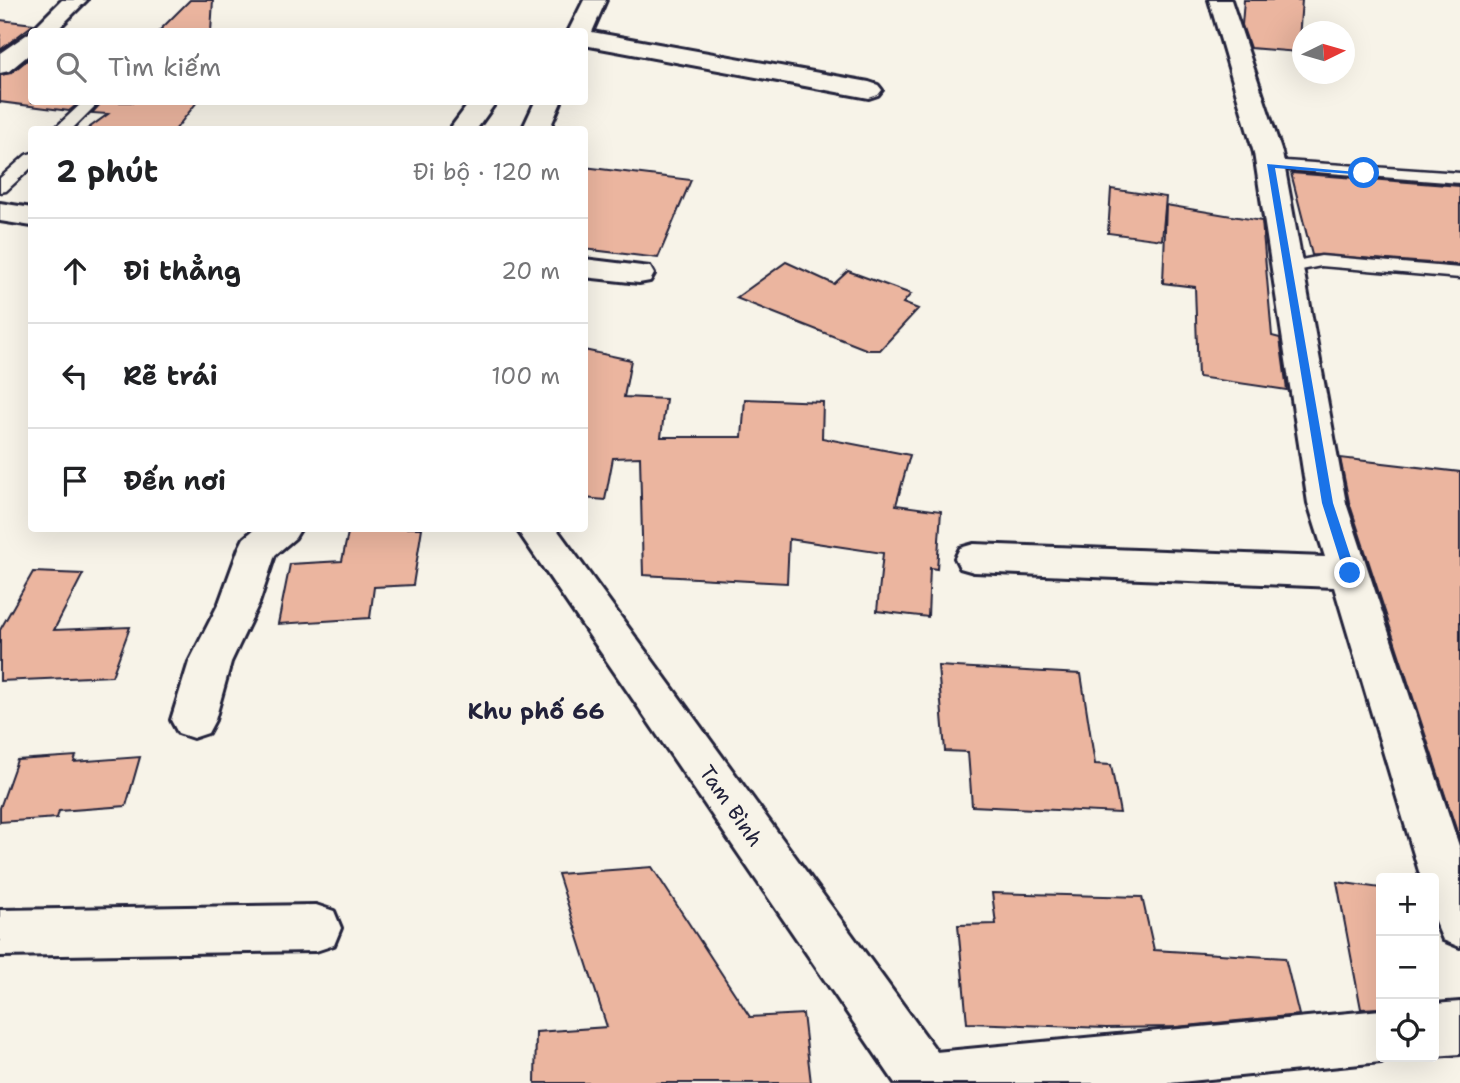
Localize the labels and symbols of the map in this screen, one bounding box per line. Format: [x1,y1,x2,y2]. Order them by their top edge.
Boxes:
north arrow [1292,21,1355,84]
route start [1348,157,1379,188]
route end [1334,557,1365,588]
district label: Khu phố 66 [467,696,605,726]
street label: Tam Bình [693,760,769,852]

